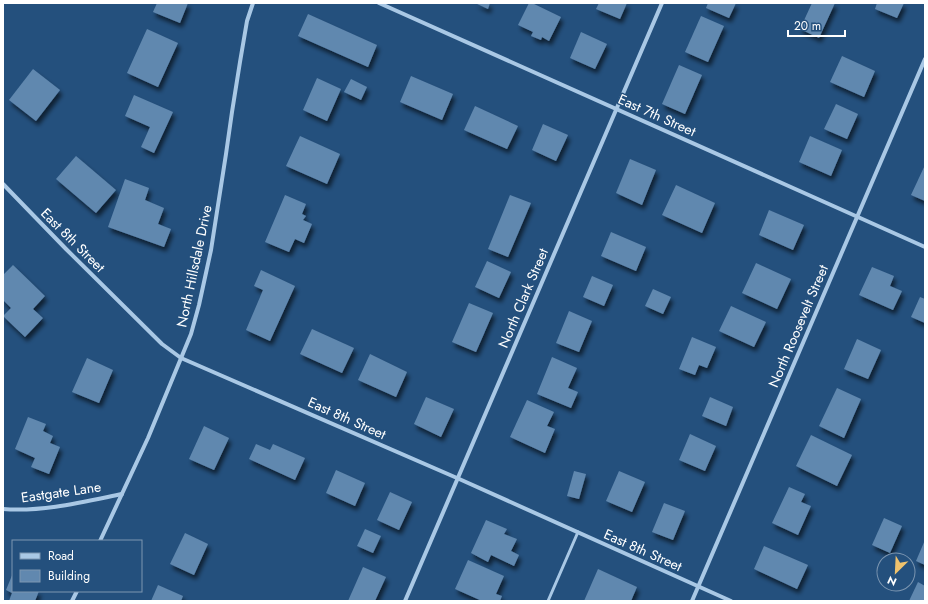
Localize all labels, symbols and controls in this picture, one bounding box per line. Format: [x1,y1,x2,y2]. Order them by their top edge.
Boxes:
scale bar [788,12,845,38]
text: 20 m [794,17,821,35]
street label: East 7th Street [615,89,700,141]
street label: East 8th Street [36,203,110,277]
street label: North Hillsdale Drive [171,203,217,329]
street label: North Clark Street [493,245,553,351]
street label: North Roosevelt Street [763,261,833,390]
street label: East 8th Street [305,392,390,444]
street label: Eastgate Lane [20,476,102,508]
street label: East 8th Street [601,524,686,576]
legend [12,540,142,592]
text: Road [48,547,74,565]
north arrow [876,552,916,592]
text: Building [48,567,90,585]
text: N [885,572,899,590]

